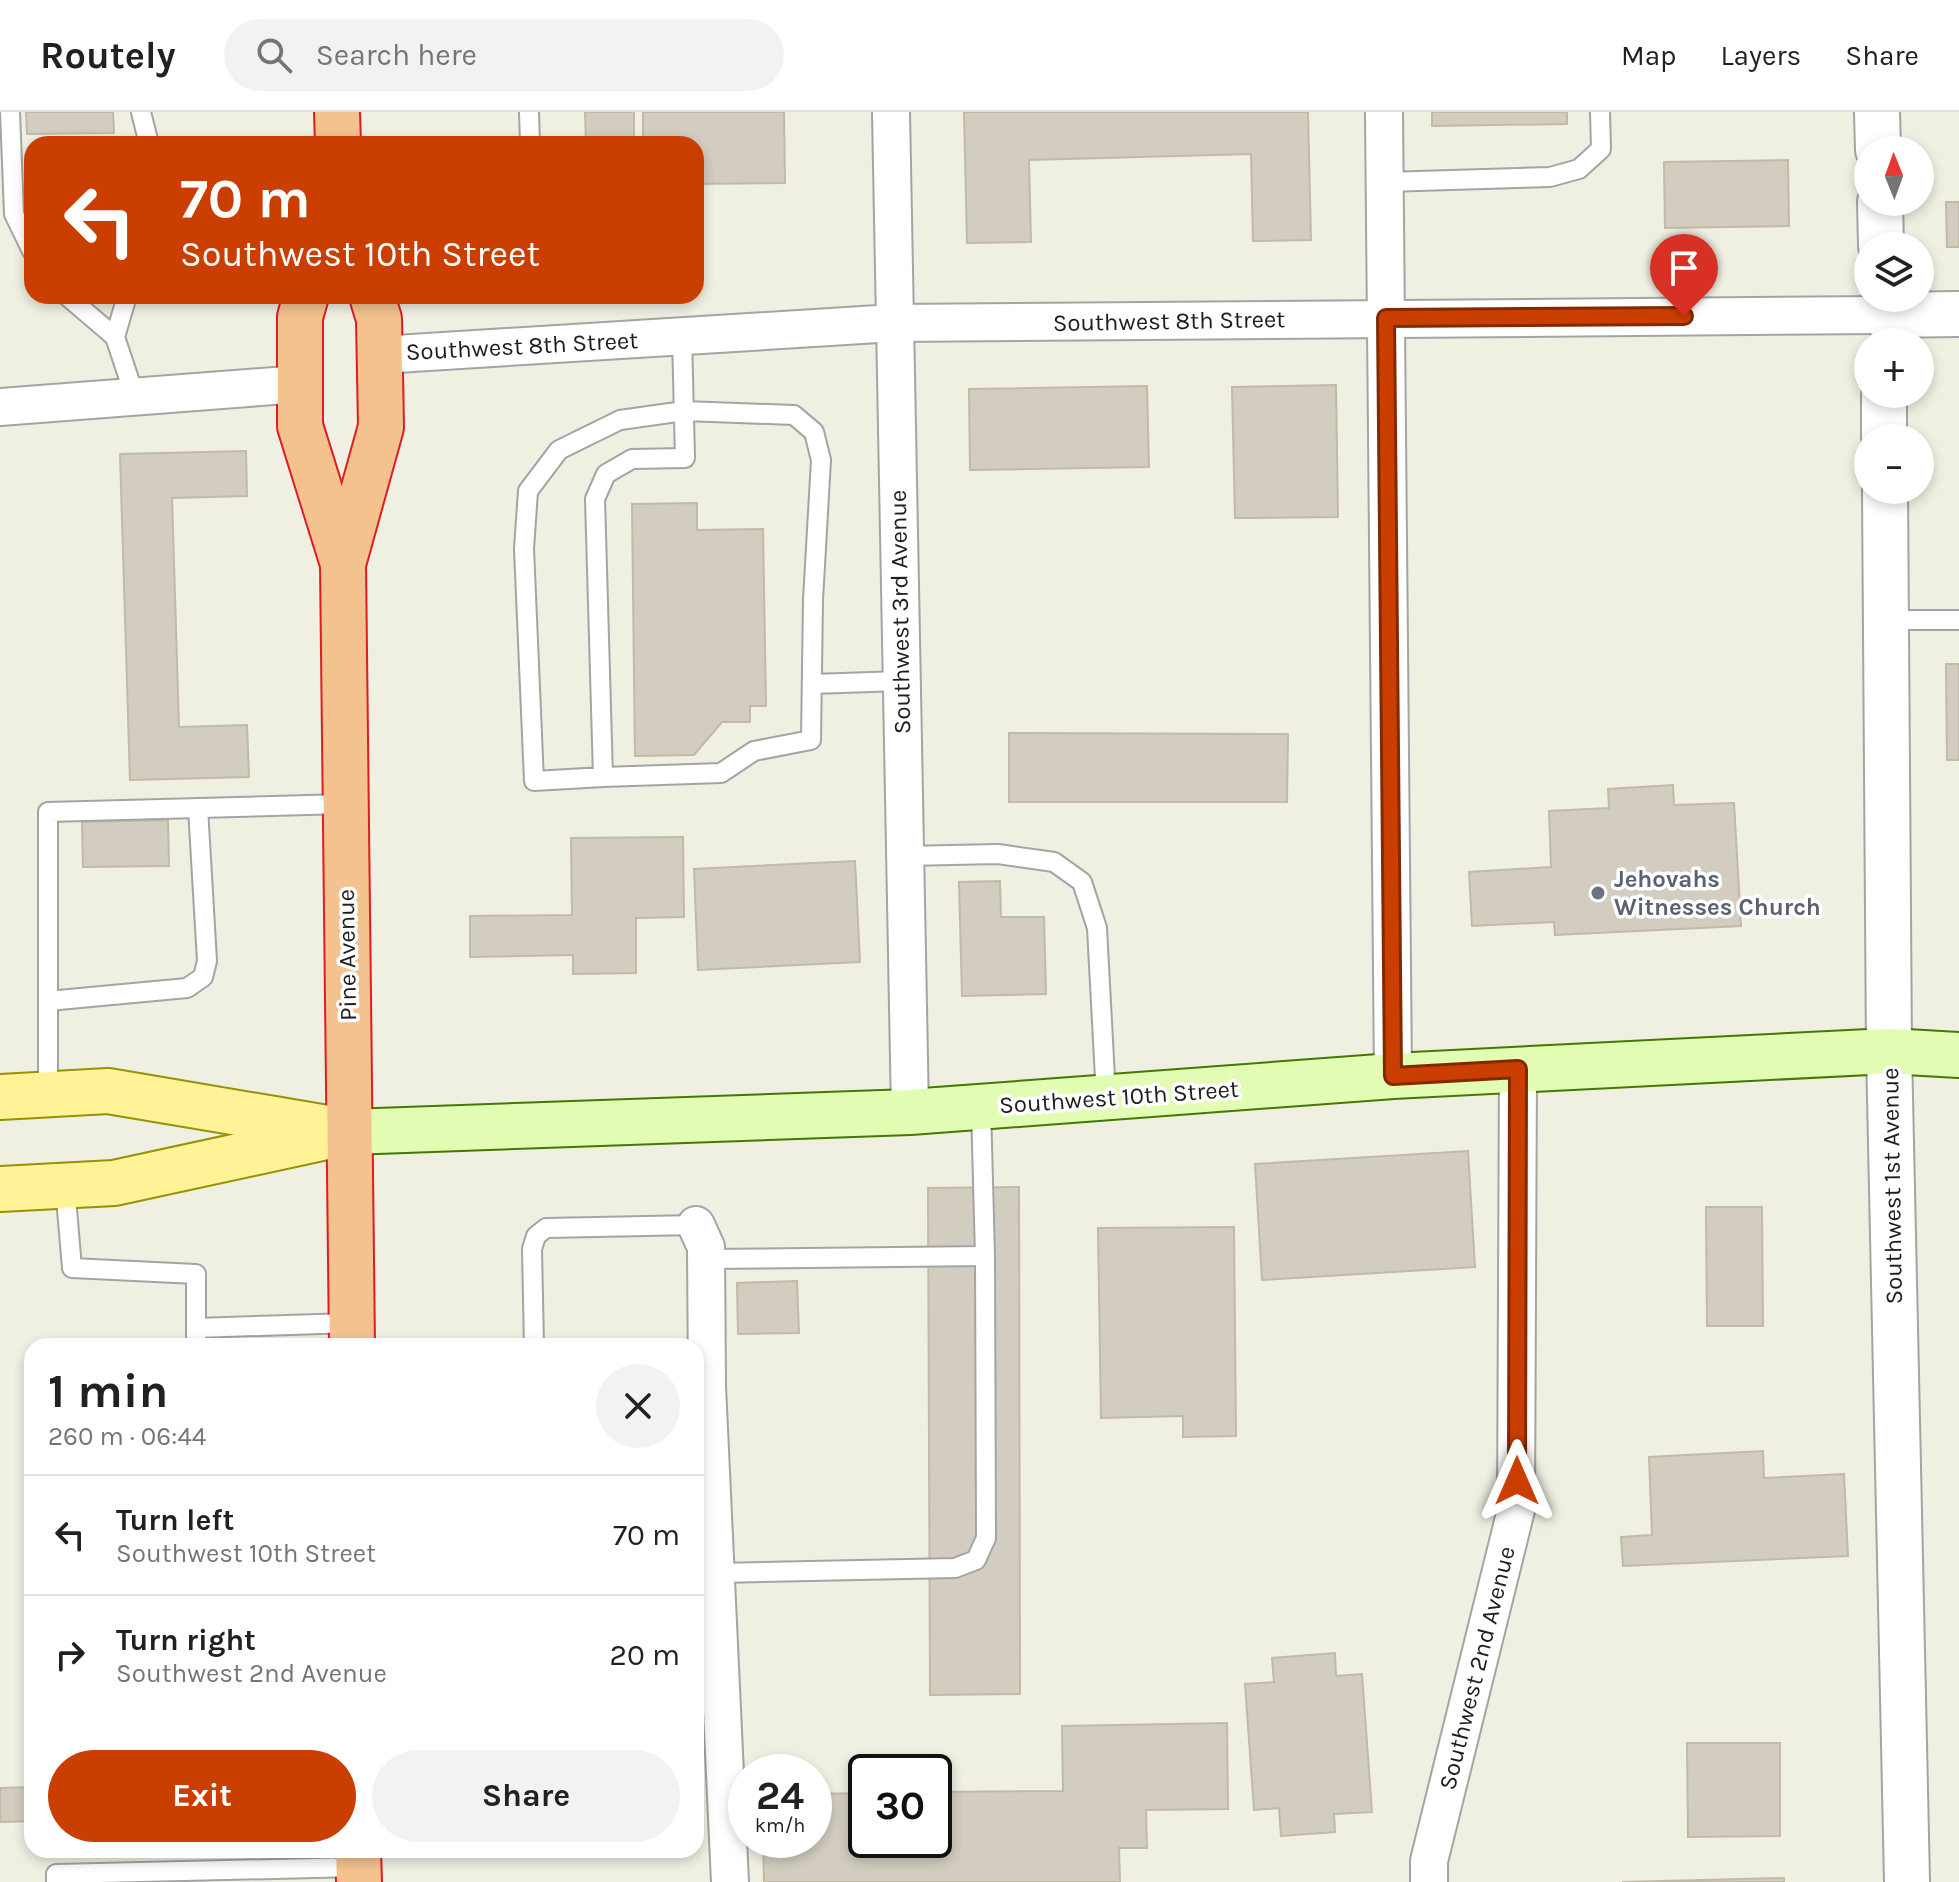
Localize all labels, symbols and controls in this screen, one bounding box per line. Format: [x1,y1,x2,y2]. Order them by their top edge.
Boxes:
search box [224,19,784,91]
text: Routely [40,33,176,78]
icon: search [252,33,296,77]
text: Search here [316,37,477,73]
text: Map [1621,39,1676,72]
text: Layers [1720,39,1801,72]
text: Share [1845,39,1919,72]
north arrow [1854,136,1934,216]
map controls [1854,136,1934,504]
text: 70 m [180,166,311,231]
icon: left [48,168,152,272]
button: layers [1854,232,1934,312]
text: Southwest 10th Street [180,233,540,275]
pin [1650,234,1718,316]
icon: arrive [1662,246,1706,290]
street label: Southwest 8th Street [1052,305,1286,337]
street label: Southwest 8th Street [405,326,639,366]
button: + [1854,328,1934,408]
button: − [1854,424,1934,504]
street label: Southwest 3rd Avenue [884,490,916,734]
place label: Jehovahs Witnesses Church [1614,865,1821,921]
marker: Jehovahs Witnesses Church [1589,884,1607,902]
street label: Pine Avenue [332,889,362,1021]
street label: Southwest 1st Avenue [1876,1067,1908,1305]
street label: Southwest 10th Street [998,1075,1240,1119]
text: 1 min [48,1363,168,1419]
button: close [596,1364,680,1448]
text: 260 m · 06:44 [48,1421,206,1452]
position arrow [1475,1439,1559,1523]
text: Turn left [116,1502,234,1538]
icon: left [48,1513,92,1557]
text: 70 m [613,1517,680,1553]
text: Southwest 10th Street [116,1538,376,1569]
street label: Southwest 2nd Avenue [1433,1543,1521,1793]
text: Turn right [116,1622,256,1658]
icon: right [48,1633,92,1677]
text: 20 m [610,1637,680,1673]
text: Southwest 2nd Avenue [116,1658,387,1689]
button: Exit [48,1750,356,1842]
button: Share [372,1750,680,1842]
speed limit sign: 30 [848,1754,952,1858]
text: 24 [756,1772,804,1819]
text: km/h [755,1814,805,1837]

